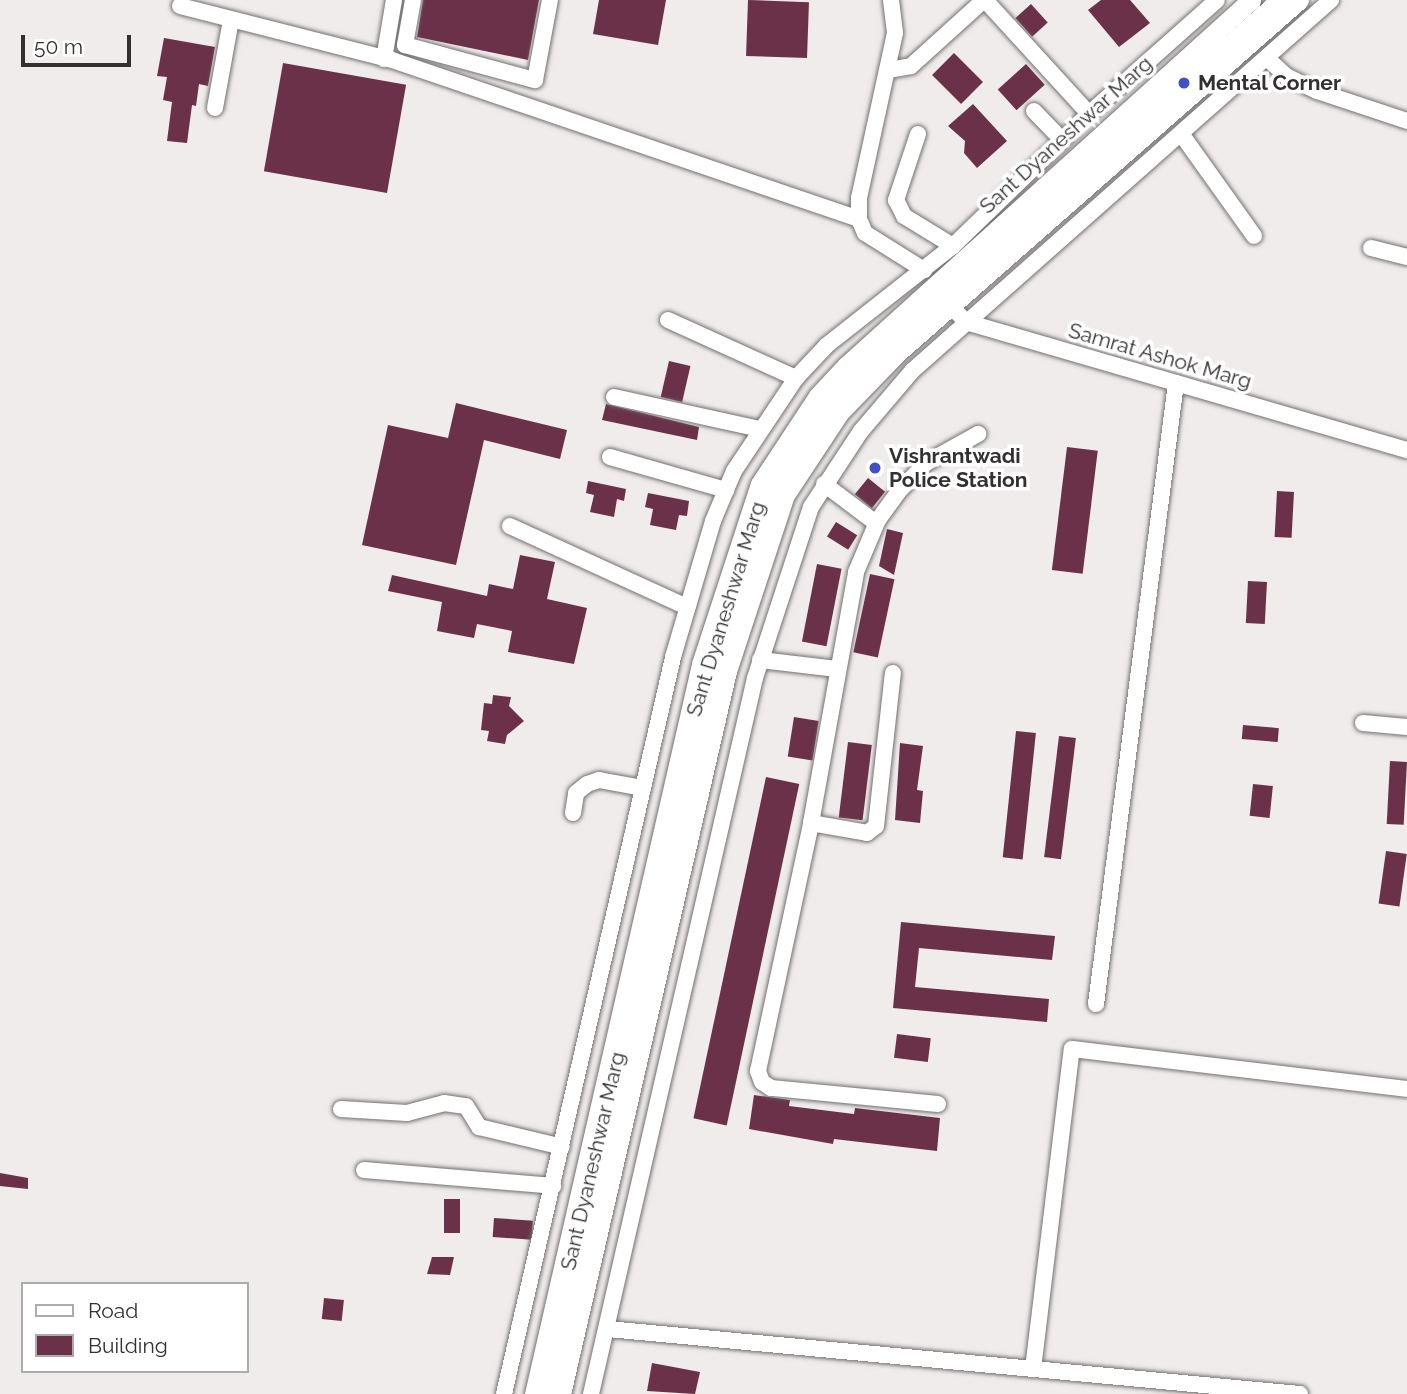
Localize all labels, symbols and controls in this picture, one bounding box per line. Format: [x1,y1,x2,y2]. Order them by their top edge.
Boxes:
scale bar [24,21,135,65]
text: 50 m [34,34,83,59]
street label: Sant Dyaneshwar Marg [974,51,1158,219]
place label: Mental Corner [1198,70,1342,96]
marker: Mental Corner [1176,75,1192,91]
street label: Samrat Ashok Marg [1065,318,1255,394]
place label: Vishrantwadi Police Station [889,443,1027,493]
marker: Vishrantwadi Police Station [867,460,883,476]
street label: Sant Dyaneshwar Marg [681,498,771,720]
street label: Sant Dyaneshwar Marg [556,1049,630,1273]
legend [21,1282,248,1373]
text: Road [88,1298,138,1323]
text: Building [88,1333,168,1358]

